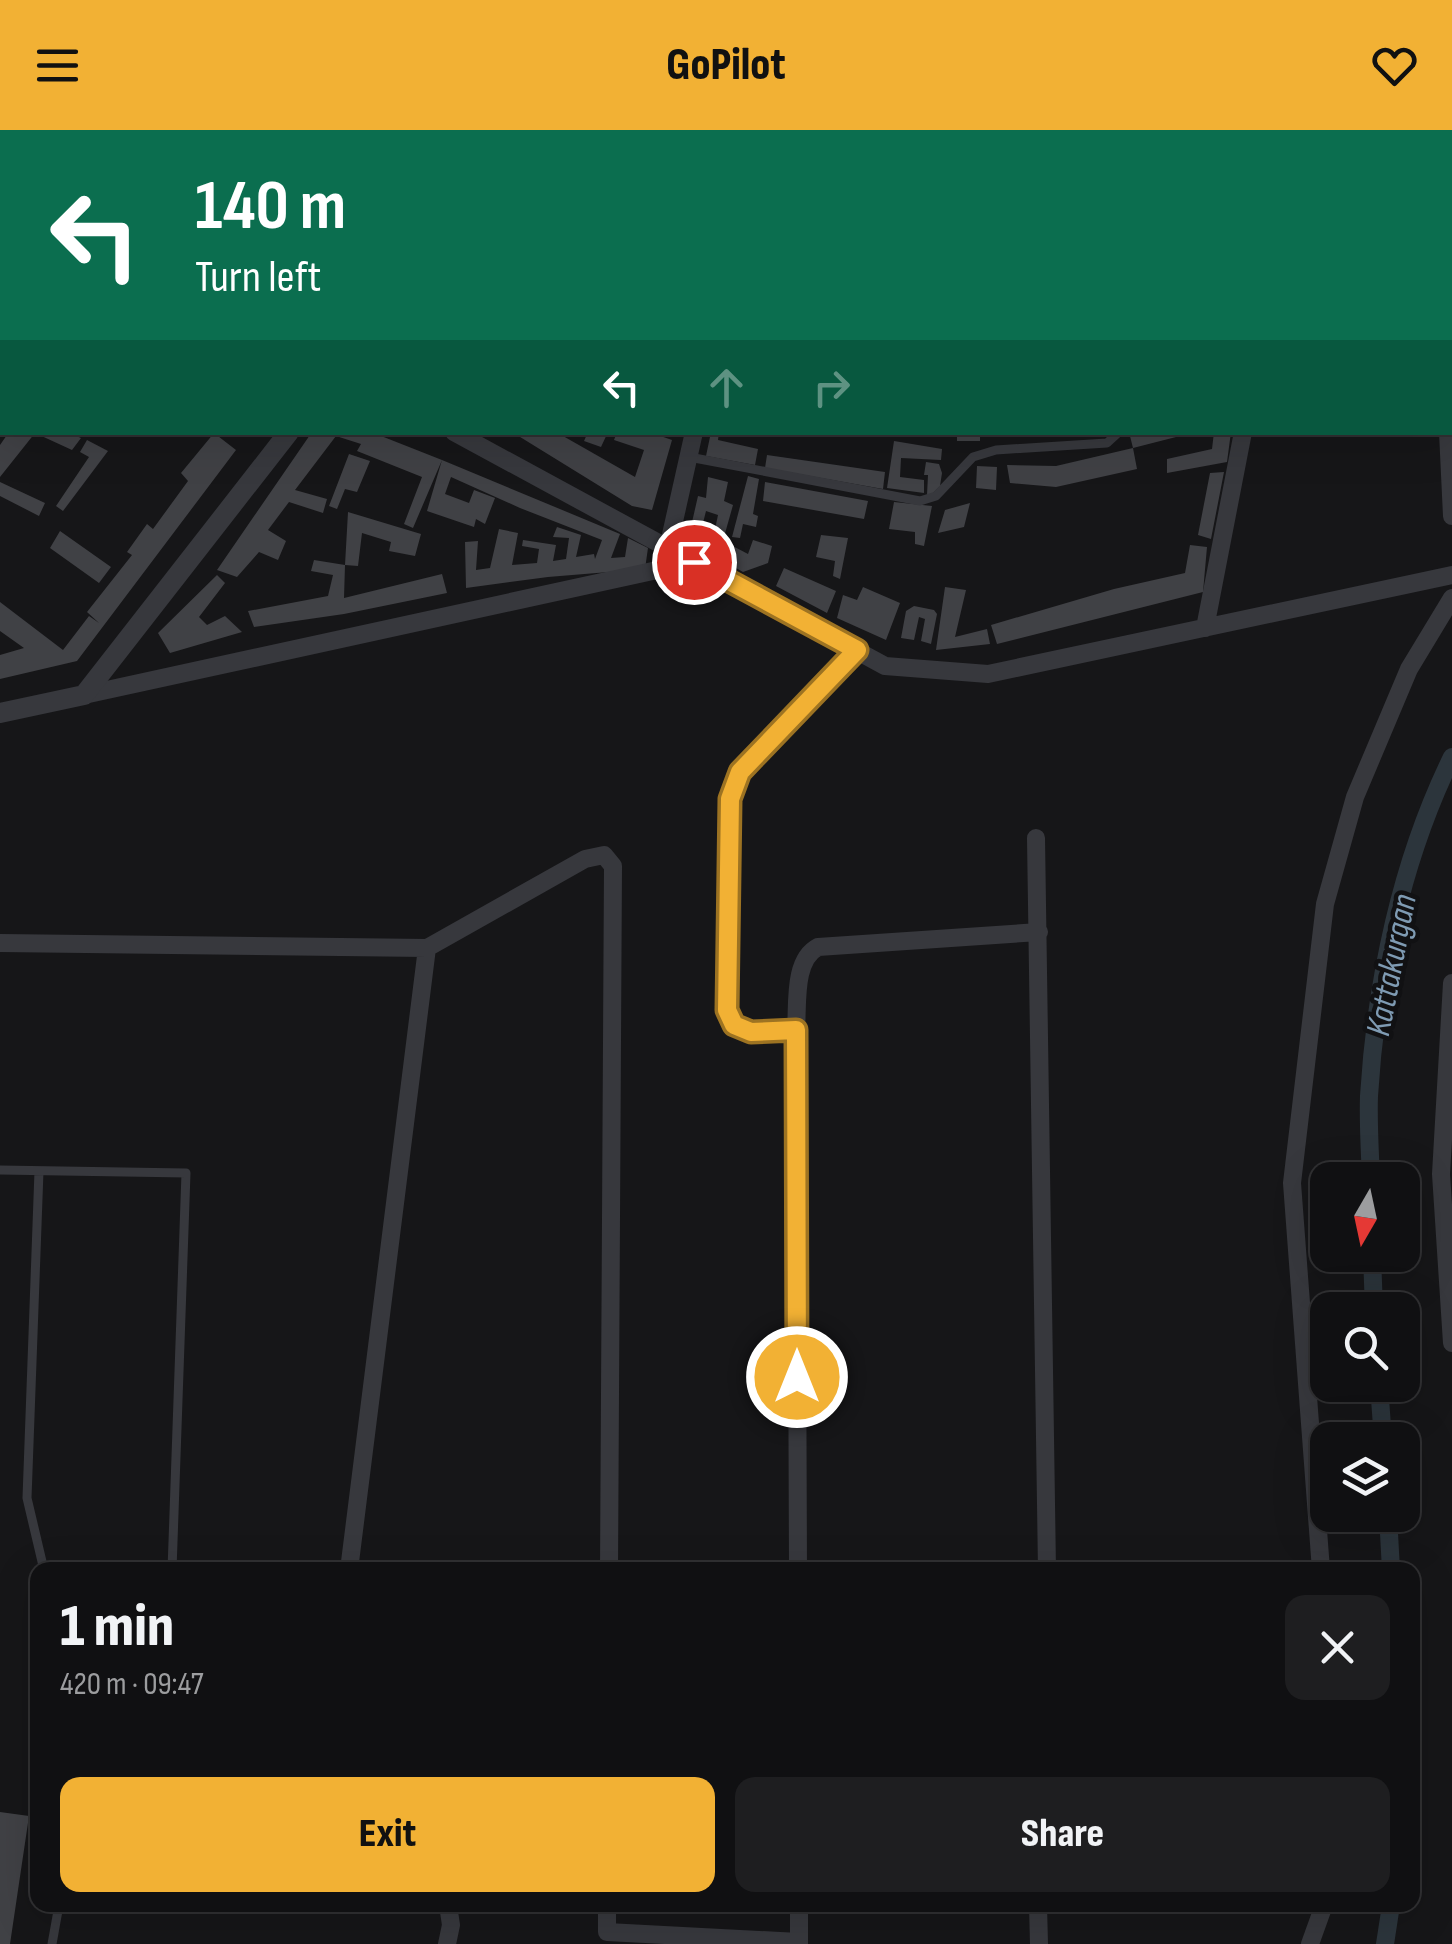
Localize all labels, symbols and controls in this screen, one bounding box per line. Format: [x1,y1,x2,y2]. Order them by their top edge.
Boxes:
icon: menu [30,38,85,93]
text: GoPilot [666,38,786,93]
icon: heart [1367,38,1422,93]
text: 140 m [195,165,346,249]
icon: left [30,170,160,300]
text: Turn left [195,250,321,305]
icon: left [594,360,649,415]
icon: ahead [699,360,754,415]
icon: right [804,360,859,415]
pin [652,520,737,605]
icon: arrive [667,535,722,590]
water label: Kattakurgan [1357,890,1427,1040]
north arrow [1310,1162,1420,1272]
map controls [1310,1162,1420,1532]
button: search [1310,1292,1420,1402]
position arrow [745,1325,849,1429]
button: layers [1310,1422,1420,1532]
text: 1 min [60,1591,174,1663]
button: close [1285,1595,1390,1700]
text: 420 m · 09:47 [60,1665,204,1704]
button: Exit [60,1777,715,1892]
button: Share [735,1777,1390,1892]

